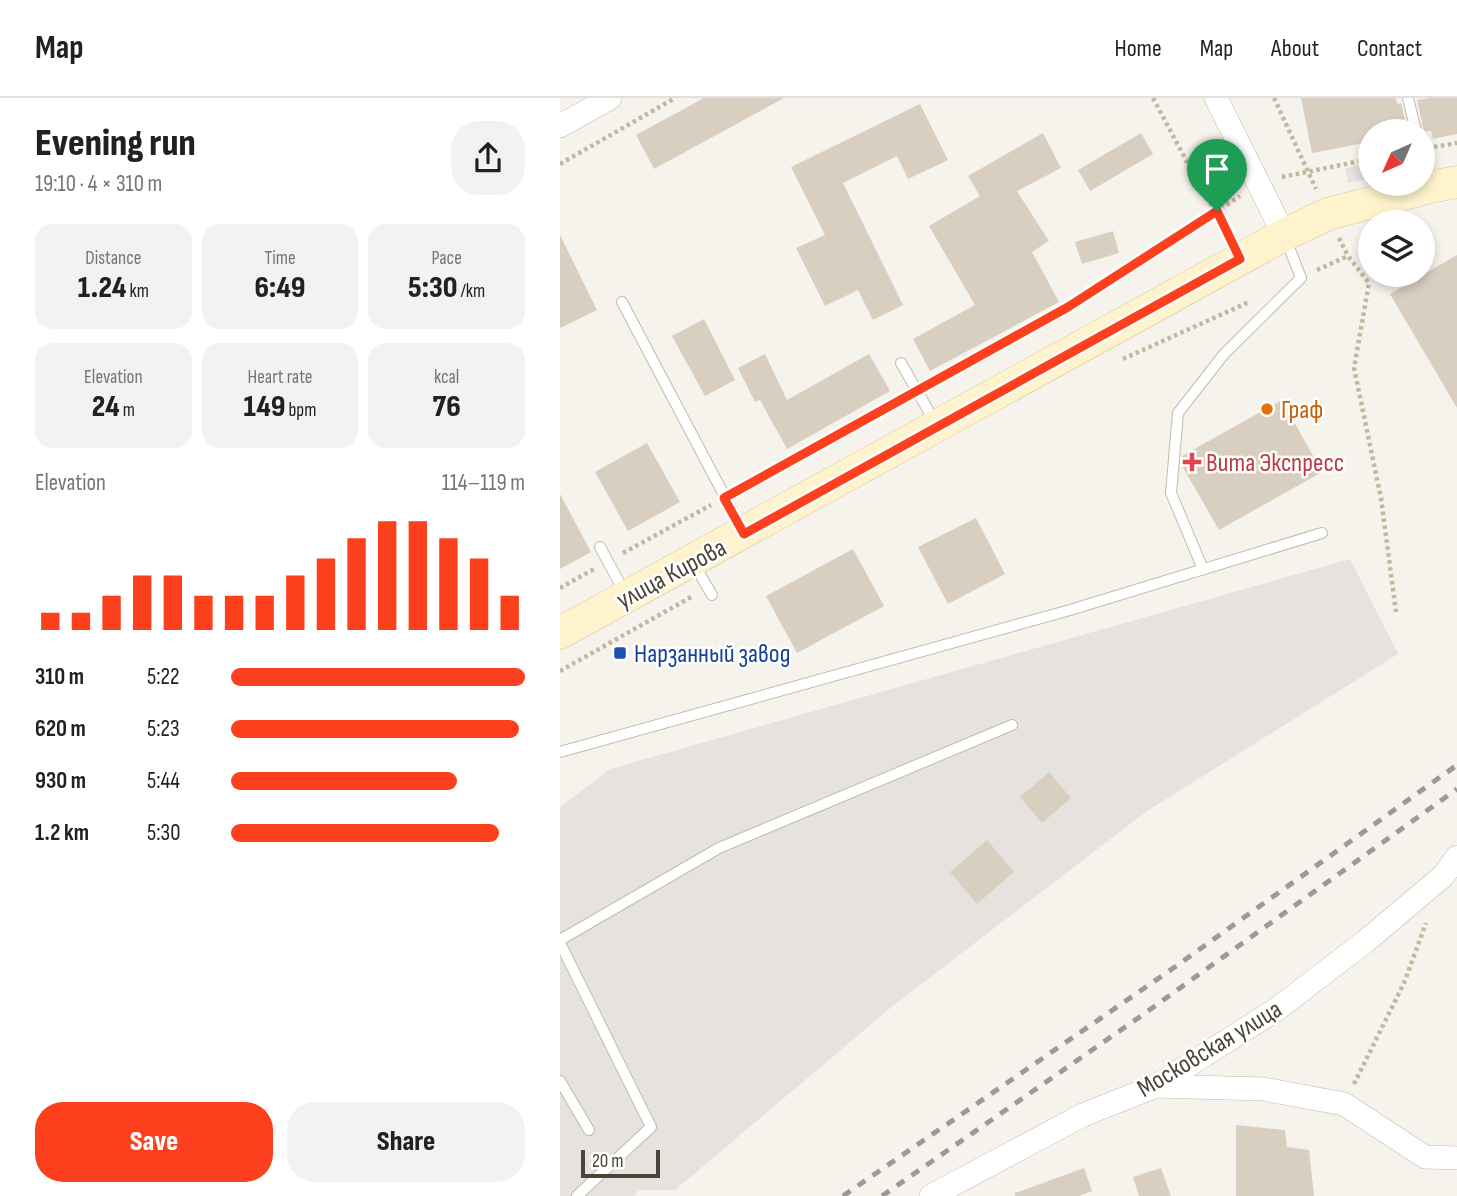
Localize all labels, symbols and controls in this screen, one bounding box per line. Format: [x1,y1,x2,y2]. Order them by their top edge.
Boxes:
text: Map [35,28,84,68]
text: Home [1114,34,1162,63]
text: Map [1200,34,1233,63]
text: About [1271,34,1319,63]
text: Contact [1357,34,1422,63]
north arrow [1358,119,1435,196]
map controls [1358,119,1435,287]
text: Evening run [35,121,196,166]
button: share [451,121,525,195]
pin [1187,139,1247,211]
icon: arrive [1198,150,1236,188]
text: 19:10 · 4 × 310 m [35,170,162,198]
button: layers [1358,210,1435,287]
text: Distance [85,247,141,270]
text: Time [264,247,296,270]
text: Pace [432,247,462,270]
text: 1.24 [78,270,126,306]
text: 6:49 [254,270,306,306]
text: 5:30 [408,270,457,306]
text: km [126,280,149,303]
text: /km [457,280,485,303]
text: Elevation [84,366,143,389]
text: Heart rate [248,366,312,389]
text: kcal [434,366,459,389]
text: 24 [92,389,120,425]
text: 149 [244,389,285,425]
text: 76 [433,389,461,425]
place label: Граф [1281,395,1323,426]
text: m [120,399,135,422]
text: bpm [285,399,316,422]
marker: Граф [1259,401,1275,417]
place label: Вита Экспресс [1206,448,1344,479]
marker: Вита Экспресс [1184,454,1200,470]
text: Elevation [35,469,106,497]
text: 114–119 m [442,469,525,497]
street label: улица Кирова [612,533,732,616]
place label: Нарзанный завод [634,639,790,670]
marker: Нарзанный завод [612,645,628,661]
text: 310 m [35,663,84,691]
text: 5:22 [147,663,180,691]
text: 620 m [35,715,86,743]
text: 5:23 [147,715,180,743]
text: 930 m [35,767,86,795]
text: 5:44 [147,767,180,795]
text: 1.2 km [35,819,89,847]
text: 5:30 [147,819,180,847]
street label: Московская улица [1132,994,1288,1105]
button: Save [35,1102,273,1182]
button: Share [287,1102,525,1182]
scale bar [581,1147,660,1179]
text: 20 m [592,1150,624,1173]

